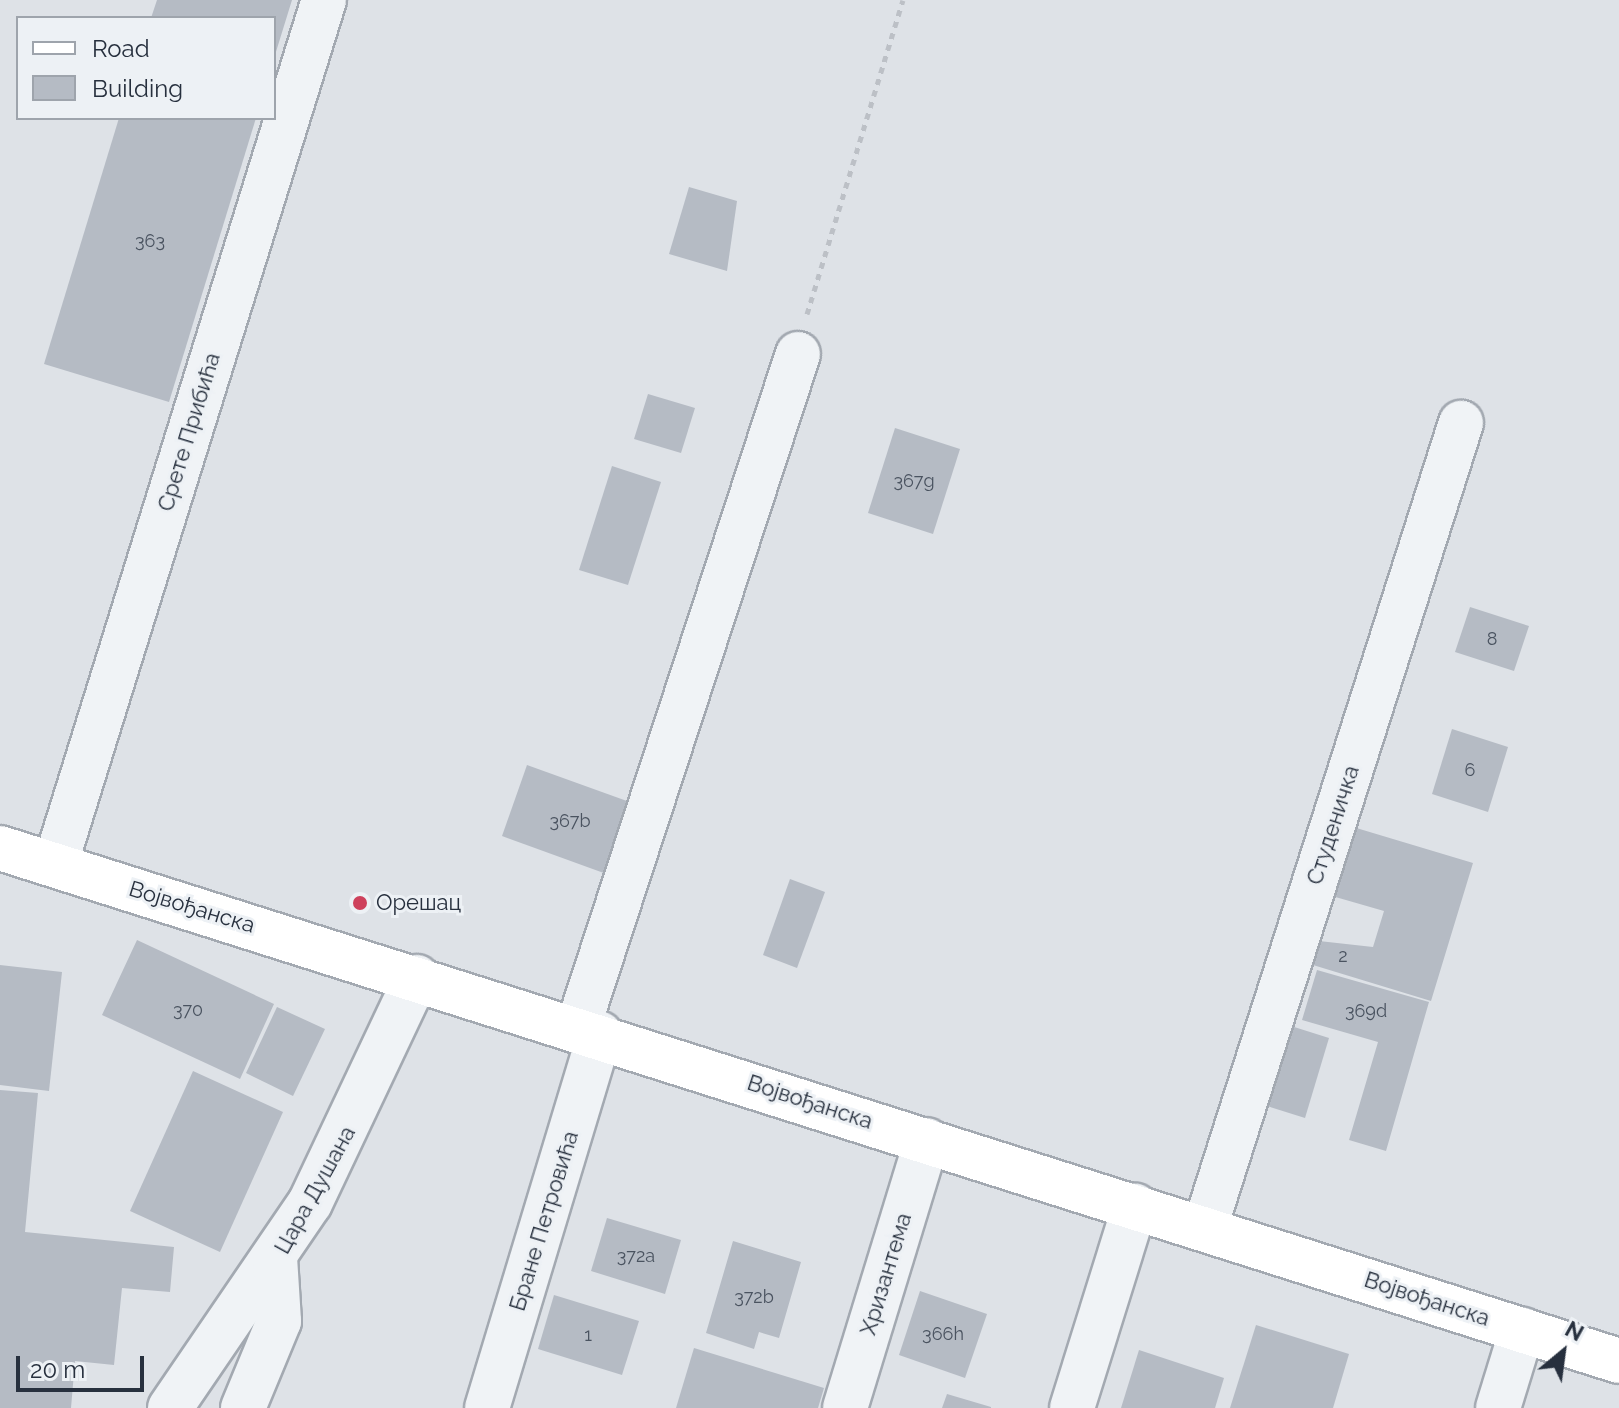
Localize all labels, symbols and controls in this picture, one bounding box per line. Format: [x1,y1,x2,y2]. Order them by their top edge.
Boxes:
legend [16,16,276,120]
text: Road [92,34,150,63]
text: Building [92,74,183,103]
house number: 363 [135,230,165,252]
street label: Срете Прибића [152,350,226,514]
house number: 367g [893,470,935,492]
house number: 8 [1487,628,1497,650]
house number: 6 [1465,759,1475,781]
street label: Студеничка [1301,762,1365,888]
house number: 367b [549,810,591,832]
street label: Војвођанска [126,875,258,939]
place label: Орешац [376,890,461,916]
marker: Орешац [351,894,369,912]
house number: 2 [1338,945,1348,967]
house number: 370 [173,999,203,1021]
house number: 369d [1345,1000,1387,1022]
street label: Војвођанска [744,1069,876,1135]
street label: Цара Душана [269,1121,361,1259]
street label: Бране Петровића [504,1128,584,1314]
street label: Хризантема [855,1210,917,1338]
house number: 372a [617,1245,655,1267]
street label: Војвођанска [1361,1266,1493,1332]
house number: 372b [734,1286,774,1308]
north arrow [1523,1312,1603,1392]
text: N [1561,1316,1588,1346]
house number: 366h [922,1323,964,1345]
house number: 1 [584,1324,592,1346]
scale bar [20,1340,148,1390]
text: 20 m [30,1355,85,1384]

